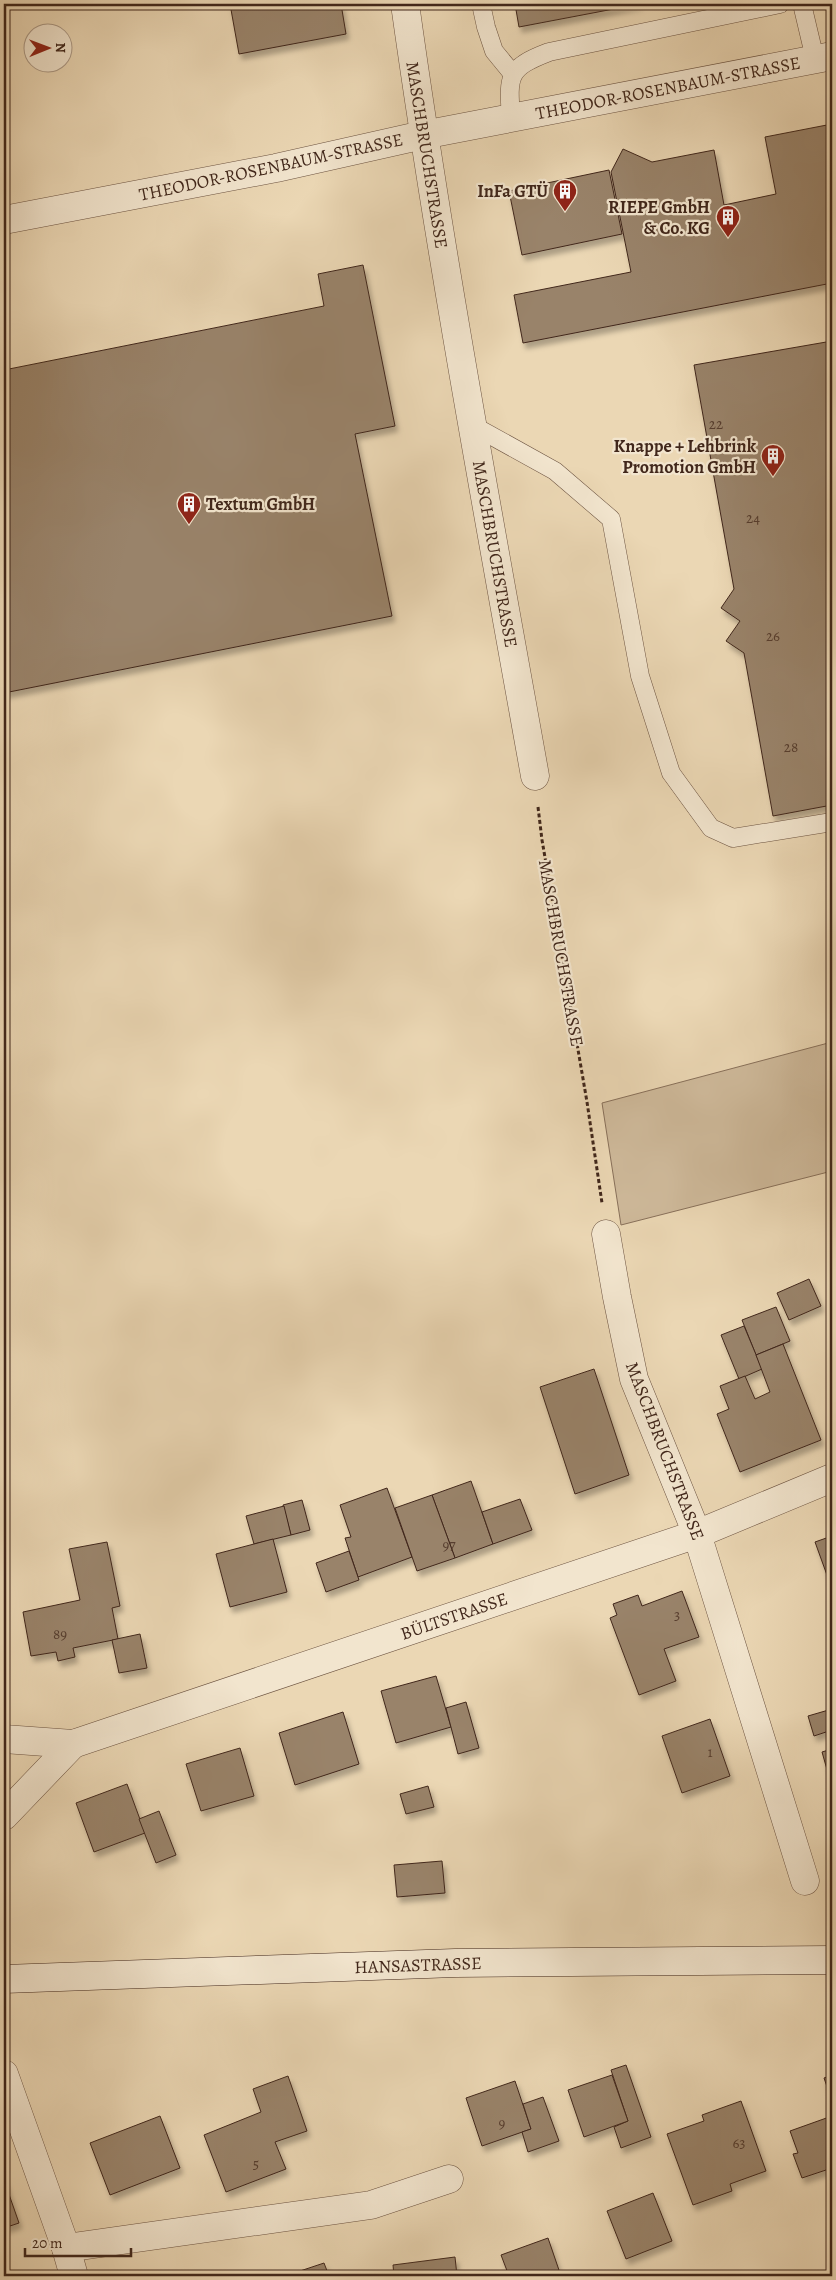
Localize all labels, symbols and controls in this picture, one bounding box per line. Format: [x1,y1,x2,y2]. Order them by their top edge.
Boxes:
north arrow [22,22,72,72]
text: N [51,43,70,53]
street label: THEODOR-ROSENBAUM-STRASSE [534,51,802,125]
street label: MASCHBRUCHSTRASSE [400,60,454,250]
street label: THEODOR-ROSENBAUM-STRASSE [137,127,405,207]
building icon: InFa GTÜ [552,178,578,212]
place label: InFa GTÜ [477,179,548,203]
place label: RIEPE GmbH & Co. KG [608,195,710,240]
building icon: RIEPE GmbH & Co. KG [715,204,741,238]
house number: 22 [709,414,723,434]
place label: Knappe + Lehbrink Promotion GmbH [614,434,757,479]
building icon: Knappe + Lehbrink Promotion GmbH [760,443,786,477]
street label: MASCHBRUCHSTRASSE [467,459,523,649]
building icon: Textum GmbH [176,491,202,525]
place label: Textum GmbH [206,492,315,516]
house number: 24 [746,508,760,528]
house number: 26 [766,626,780,646]
house number: 28 [784,737,798,757]
street label: MASCHBRUCHSTRASSE [533,858,589,1048]
street label: MASCHBRUCHSTRASSE [620,1358,710,1544]
house number: 97 [442,1535,456,1555]
street label: BÜLTSTRASSE [397,1586,511,1646]
house number: 3 [674,1605,680,1625]
house number: 89 [53,1624,67,1644]
house number: 1 [707,1742,713,1762]
street label: HANSASTRASSE [354,1951,482,1979]
house number: 9 [499,2113,506,2133]
house number: 63 [732,2133,746,2153]
house number: 5 [253,2154,259,2174]
scale bar [25,2225,131,2257]
text: 20 m [32,2233,63,2253]

